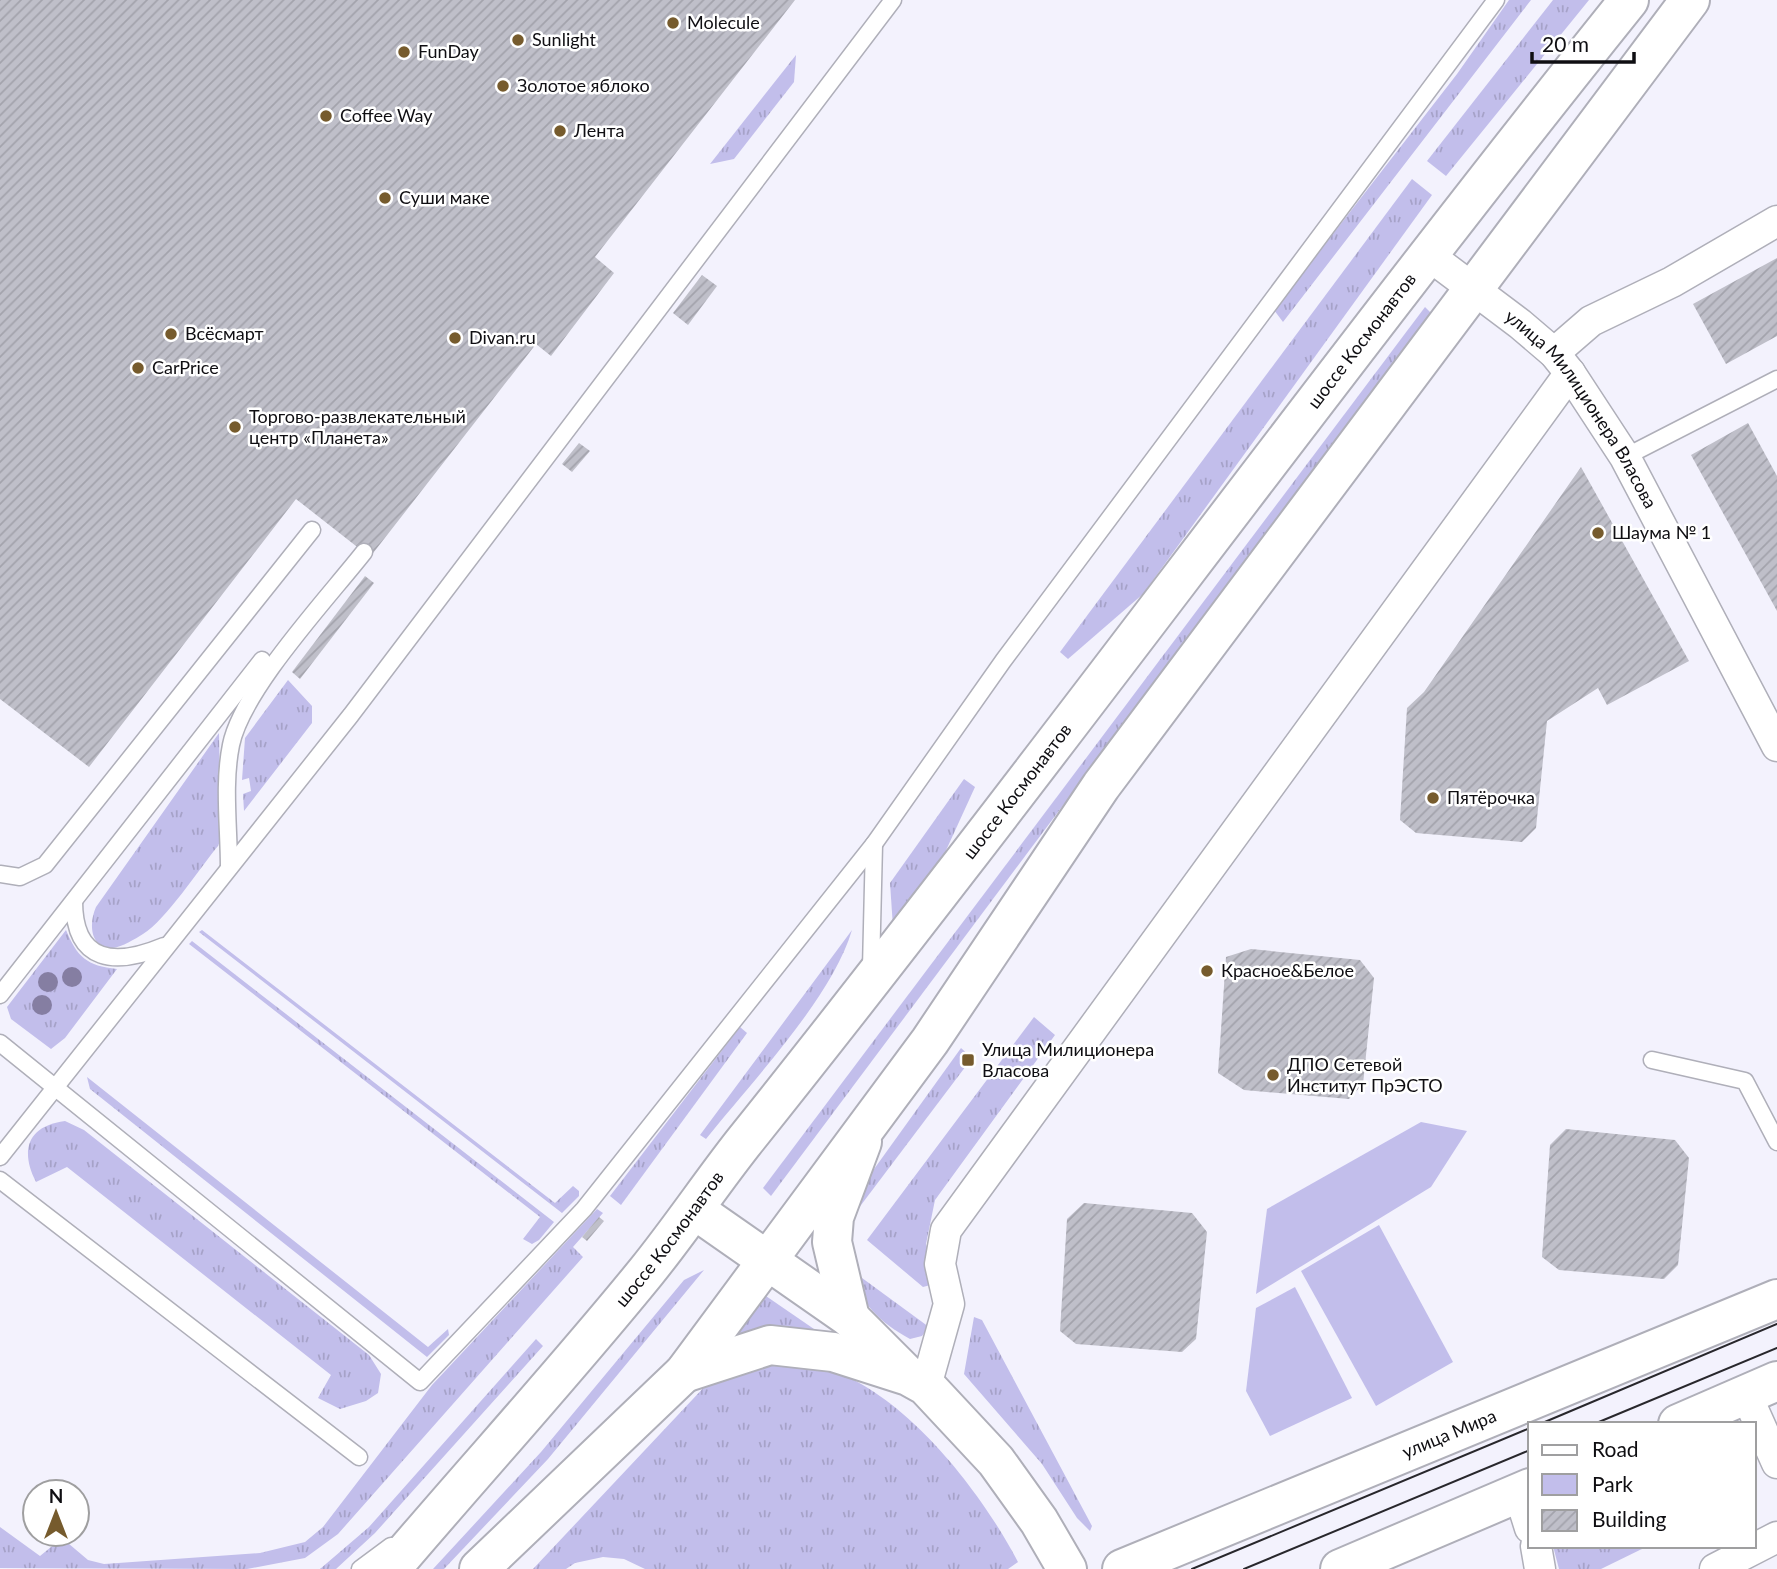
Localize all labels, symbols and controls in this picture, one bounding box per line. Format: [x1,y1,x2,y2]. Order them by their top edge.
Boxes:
place label: Molecule [687,11,760,33]
marker: Molecule [665,15,681,31]
scale bar [1532,21,1634,65]
place label: Sunlight [532,28,597,50]
text: 20 m [1542,31,1589,56]
marker: Sunlight [510,32,526,48]
place label: FunDay [418,40,480,62]
marker: FunDay [396,44,412,60]
place label: Золотое яблоко [517,74,650,96]
marker: Золотое яблоко [495,78,511,94]
place label: Coffee Way [340,104,433,126]
marker: Coffee Way [318,108,334,124]
place label: Лента [573,119,624,141]
marker: Лента [552,123,568,139]
place label: Суши маке [399,186,490,208]
marker: Суши маке [377,190,393,206]
street label: шоссе Космонавтов [1302,268,1420,412]
street label: улица Милиционера Власова [1501,305,1662,512]
place label: Всёсмарт [185,322,264,344]
marker: Всёсмарт [163,326,179,342]
place label: Divan.ru [469,326,536,348]
marker: Divan.ru [447,330,463,346]
place label: CarPrice [152,356,219,378]
marker: CarPrice [130,360,146,376]
place label: Торгово-развлекательный центр «Планета» [249,405,466,448]
marker: Торгово-развлекательный центр «Планета» [227,419,243,435]
place label: Шаума № 1 [1612,521,1711,543]
marker: Шаума № 1 [1590,525,1606,541]
street label: шоссе Космонавтов [958,719,1076,863]
place label: Пятёрочка [1447,786,1535,808]
marker: Пятёрочка [1425,790,1441,806]
place label: Красное&Белое [1221,959,1354,981]
marker: Красное&Белое [1199,963,1215,979]
place label: Улица Милиционера Власова [982,1038,1154,1081]
marker: Улица Милиционера Власова [960,1052,976,1068]
place label: ДПО Сетевой Институт ПрЭСТО [1287,1053,1443,1096]
marker: ДПО Сетевой Институт ПрЭСТО [1265,1067,1281,1083]
street label: шоссе Космонавтов [610,1166,728,1311]
street label: улица Мира [1399,1404,1499,1462]
legend [1528,1422,1756,1548]
text: Road [1592,1436,1639,1461]
text: Park [1592,1471,1633,1496]
north arrow [21,1478,91,1548]
text: N [49,1484,63,1507]
text: Building [1592,1506,1667,1531]

